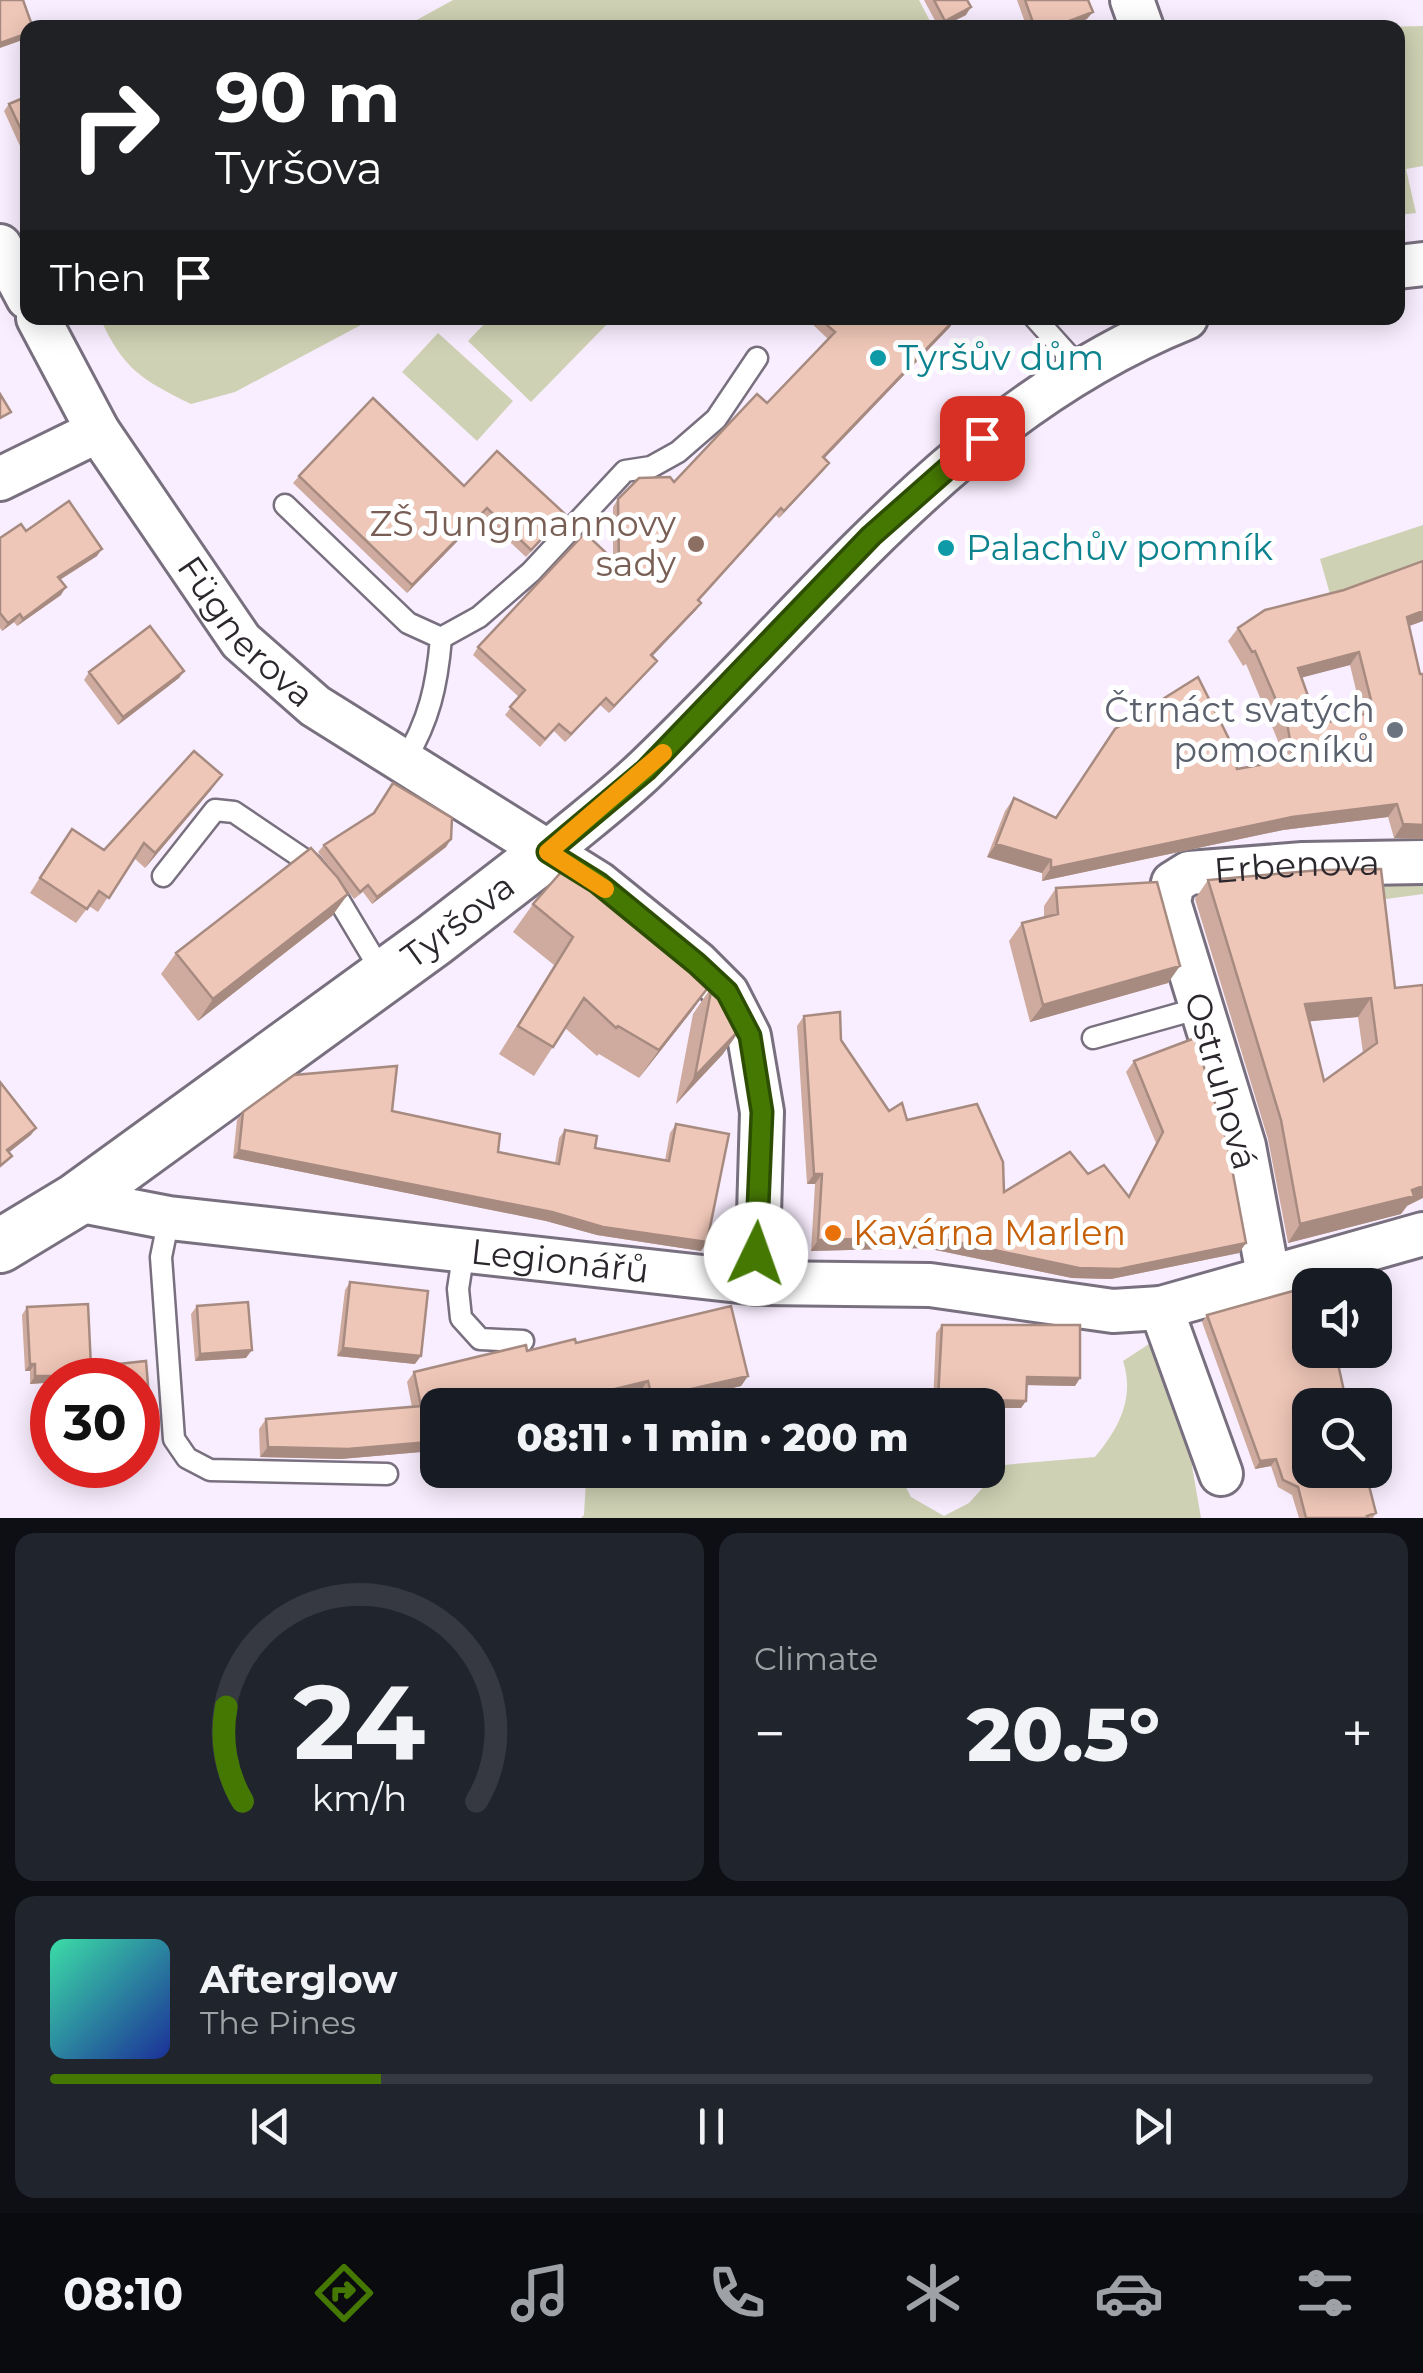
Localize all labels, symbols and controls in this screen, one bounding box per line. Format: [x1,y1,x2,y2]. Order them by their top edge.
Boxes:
text: 90 m [215,54,400,140]
icon: right [50,60,180,190]
text: Tyršova [215,140,383,195]
icon: arrive [166,250,221,305]
text: Then [50,254,146,301]
place label: Tyršův dům [898,336,1104,379]
marker: Tyršův dům [867,347,889,369]
pin [940,396,1025,481]
icon: arrive [955,411,1010,466]
place label: ZŠ Jungmannovy sady [370,502,676,585]
place label: Palachův pomník [966,526,1273,569]
marker: ZŠ Jungmannovy sady [685,533,707,555]
marker: Palachův pomník [935,537,957,559]
street label: Fügnerova [169,548,323,716]
place label: Čtrnáct svatých pomocníků [1104,688,1375,771]
marker: Čtrnáct svatých pomocníků [1384,719,1406,741]
street label: Erbenova [1212,841,1380,892]
street label: Tyršova [393,864,523,977]
street label: Ostruhová [1176,987,1267,1174]
position arrow [704,1202,808,1306]
place label: Kavárna Marlen [853,1211,1126,1254]
marker: Kavárna Marlen [822,1222,844,1244]
street label: Legionářů [469,1230,651,1292]
map controls [1292,1268,1392,1488]
button: sound [1292,1268,1392,1368]
speed limit sign: 30 [30,1358,160,1488]
button: search [1292,1388,1392,1488]
text: 08:11 · 1 min · 200 m [517,1414,908,1461]
text: Climate [754,1639,878,1678]
text: 24 [294,1658,425,1785]
text: 20.5° [967,1688,1160,1780]
text: − [754,1700,786,1767]
text: + [1341,1700,1373,1767]
text: km/h [312,1776,407,1820]
text: Afterglow [200,1956,398,2003]
text: The Pines [200,2003,356,2042]
icon: previous [243,2099,298,2154]
icon: pause [684,2099,739,2154]
icon: next [1125,2099,1180,2154]
icon: directions [309,2258,379,2328]
icon: music [505,2258,575,2328]
icon: phone [702,2258,772,2328]
icon: climate [898,2258,968,2328]
icon: car [1094,2258,1164,2328]
icon: filters [1290,2258,1360,2328]
text: 08:10 [63,2266,183,2321]

